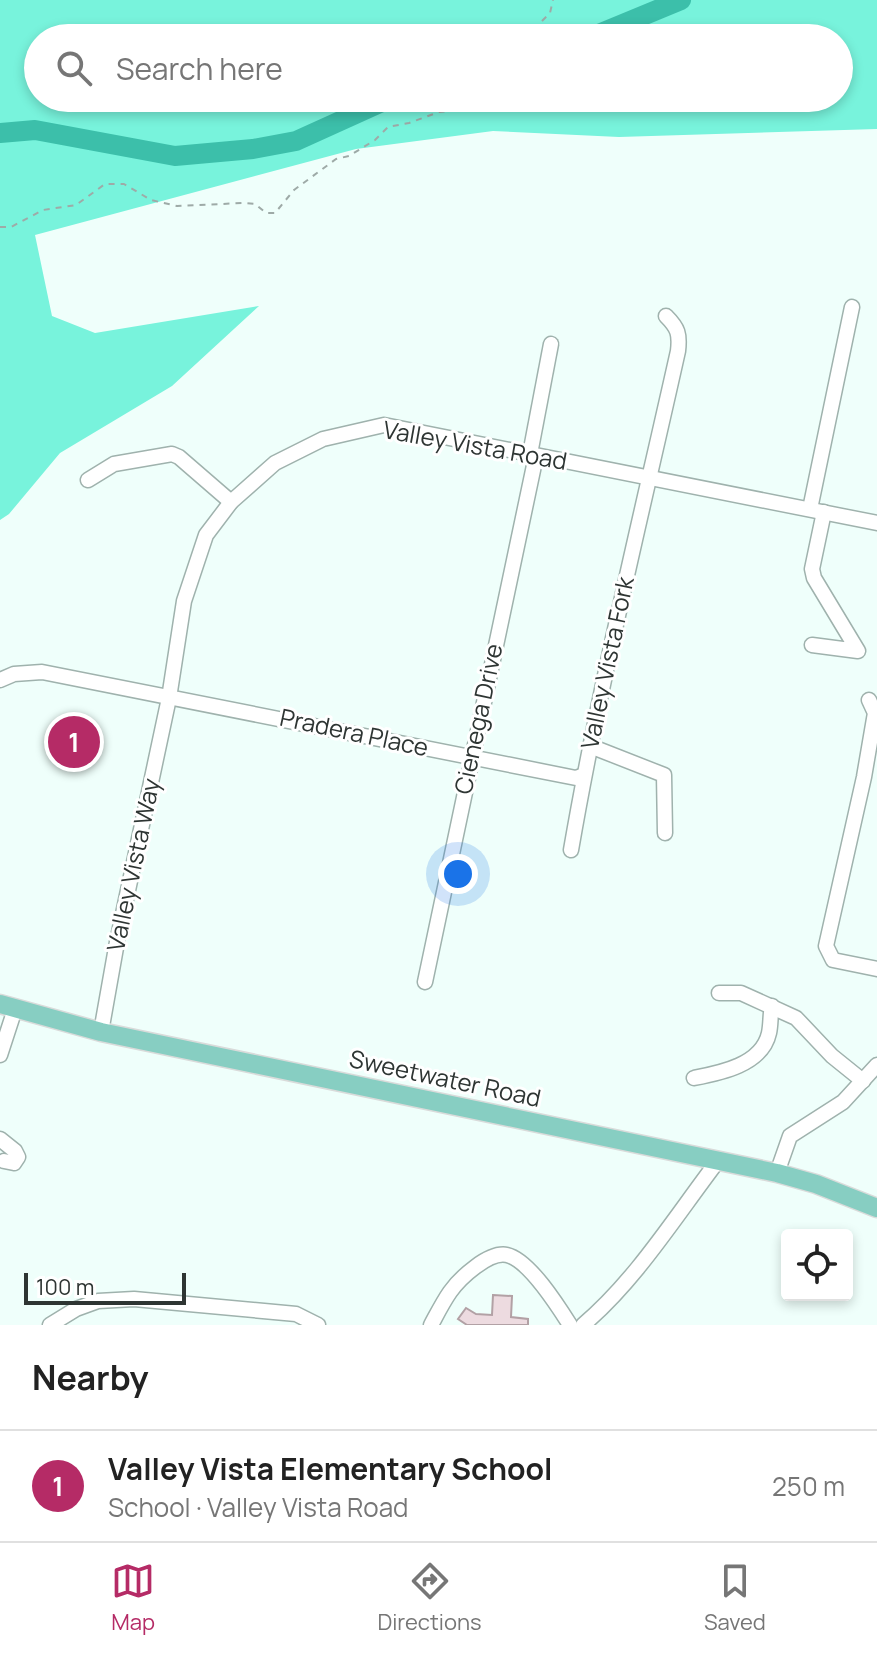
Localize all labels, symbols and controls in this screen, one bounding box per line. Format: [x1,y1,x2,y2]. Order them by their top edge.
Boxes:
search box [24,24,853,112]
icon: search [52,46,96,90]
text: Search here [116,48,283,89]
street label: Valley Vista Road [381,412,570,477]
street label: Valley Vista Fork [572,572,641,752]
street label: Cienega Drive [445,640,510,797]
street label: Pradera Place [277,700,432,763]
pin: 1 [48,712,100,772]
street label: Valley Vista Way [98,775,167,954]
your location [438,854,478,894]
street label: Sweetwater Road [347,1041,544,1114]
map controls [781,1229,853,1301]
button: locate [781,1229,853,1301]
scale bar [24,1269,186,1305]
text: 100 m [36,1272,94,1302]
text: Nearby [32,1354,148,1400]
text: Valley Vista Elementary School [108,1448,553,1489]
text: 1 [52,1468,64,1504]
text: 250 m [772,1468,845,1504]
text: School · Valley Vista Road [108,1489,409,1525]
tab: Map [111,1559,155,1637]
tab: Directions [377,1559,482,1637]
tab: Saved [704,1559,766,1637]

